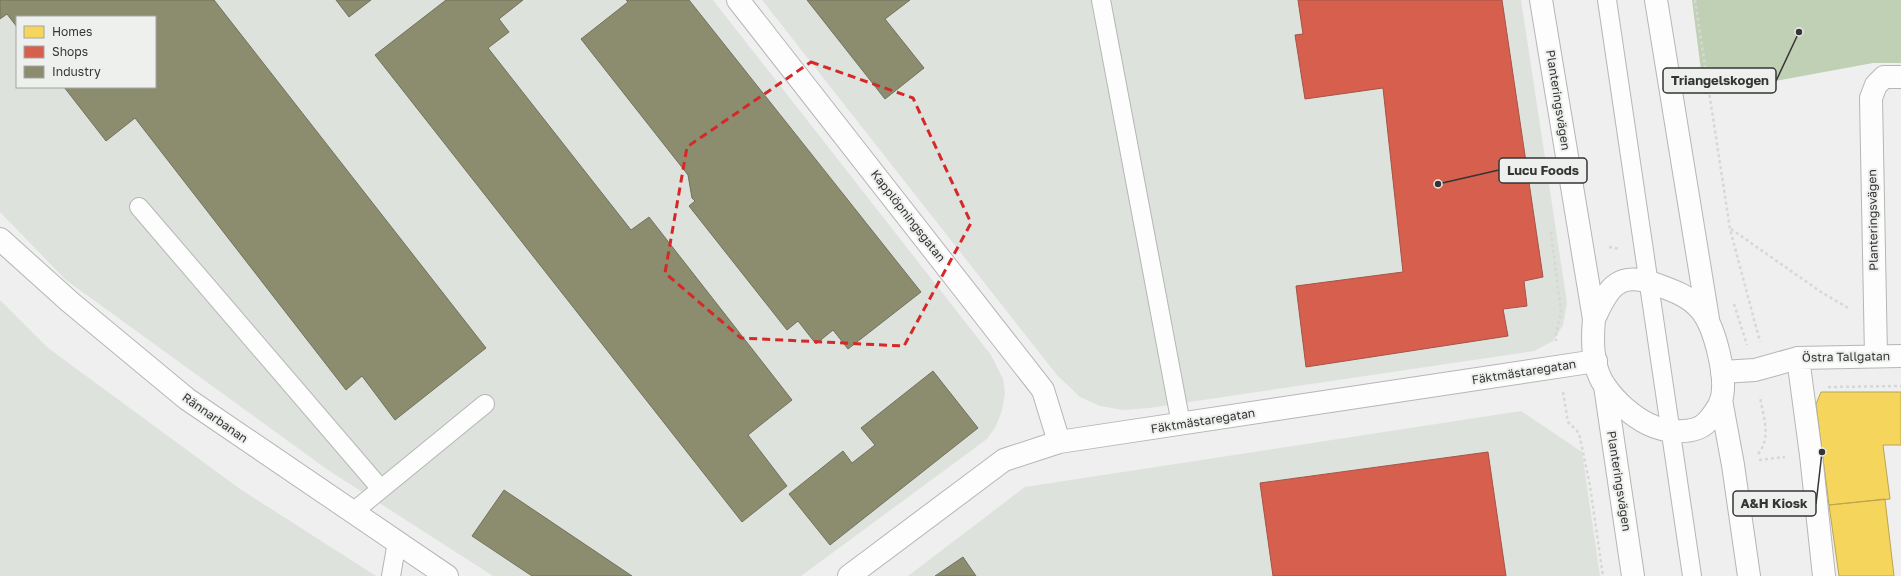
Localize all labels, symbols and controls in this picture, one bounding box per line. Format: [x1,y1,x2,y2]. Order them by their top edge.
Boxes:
legend [16,16,156,88]
text: Homes [52,24,92,39]
text: Shops [52,44,88,59]
street label: Planteringsvägen [1543,49,1574,151]
text: Industry [52,64,101,79]
callout: Triangelskogen [1663,68,1776,93]
text: Triangelskogen [1671,72,1769,88]
callout: Lucu Foods [1499,158,1587,183]
text: Lucu Foods [1507,162,1579,178]
street label: Kapplöpningsgatan [868,167,949,265]
street label: Planteringsvägen [1864,169,1881,271]
street label: Östra Tallgatan [1802,348,1890,365]
street label: Fäktmästaregatan [1471,356,1577,387]
street label: Rännarbanan [180,389,251,446]
street label: Fäktmästaregatan [1150,405,1256,436]
street label: Planteringsvägen [1604,430,1635,532]
callout: A&H Kiosk [1733,491,1816,516]
text: A&H Kiosk [1740,495,1808,511]

